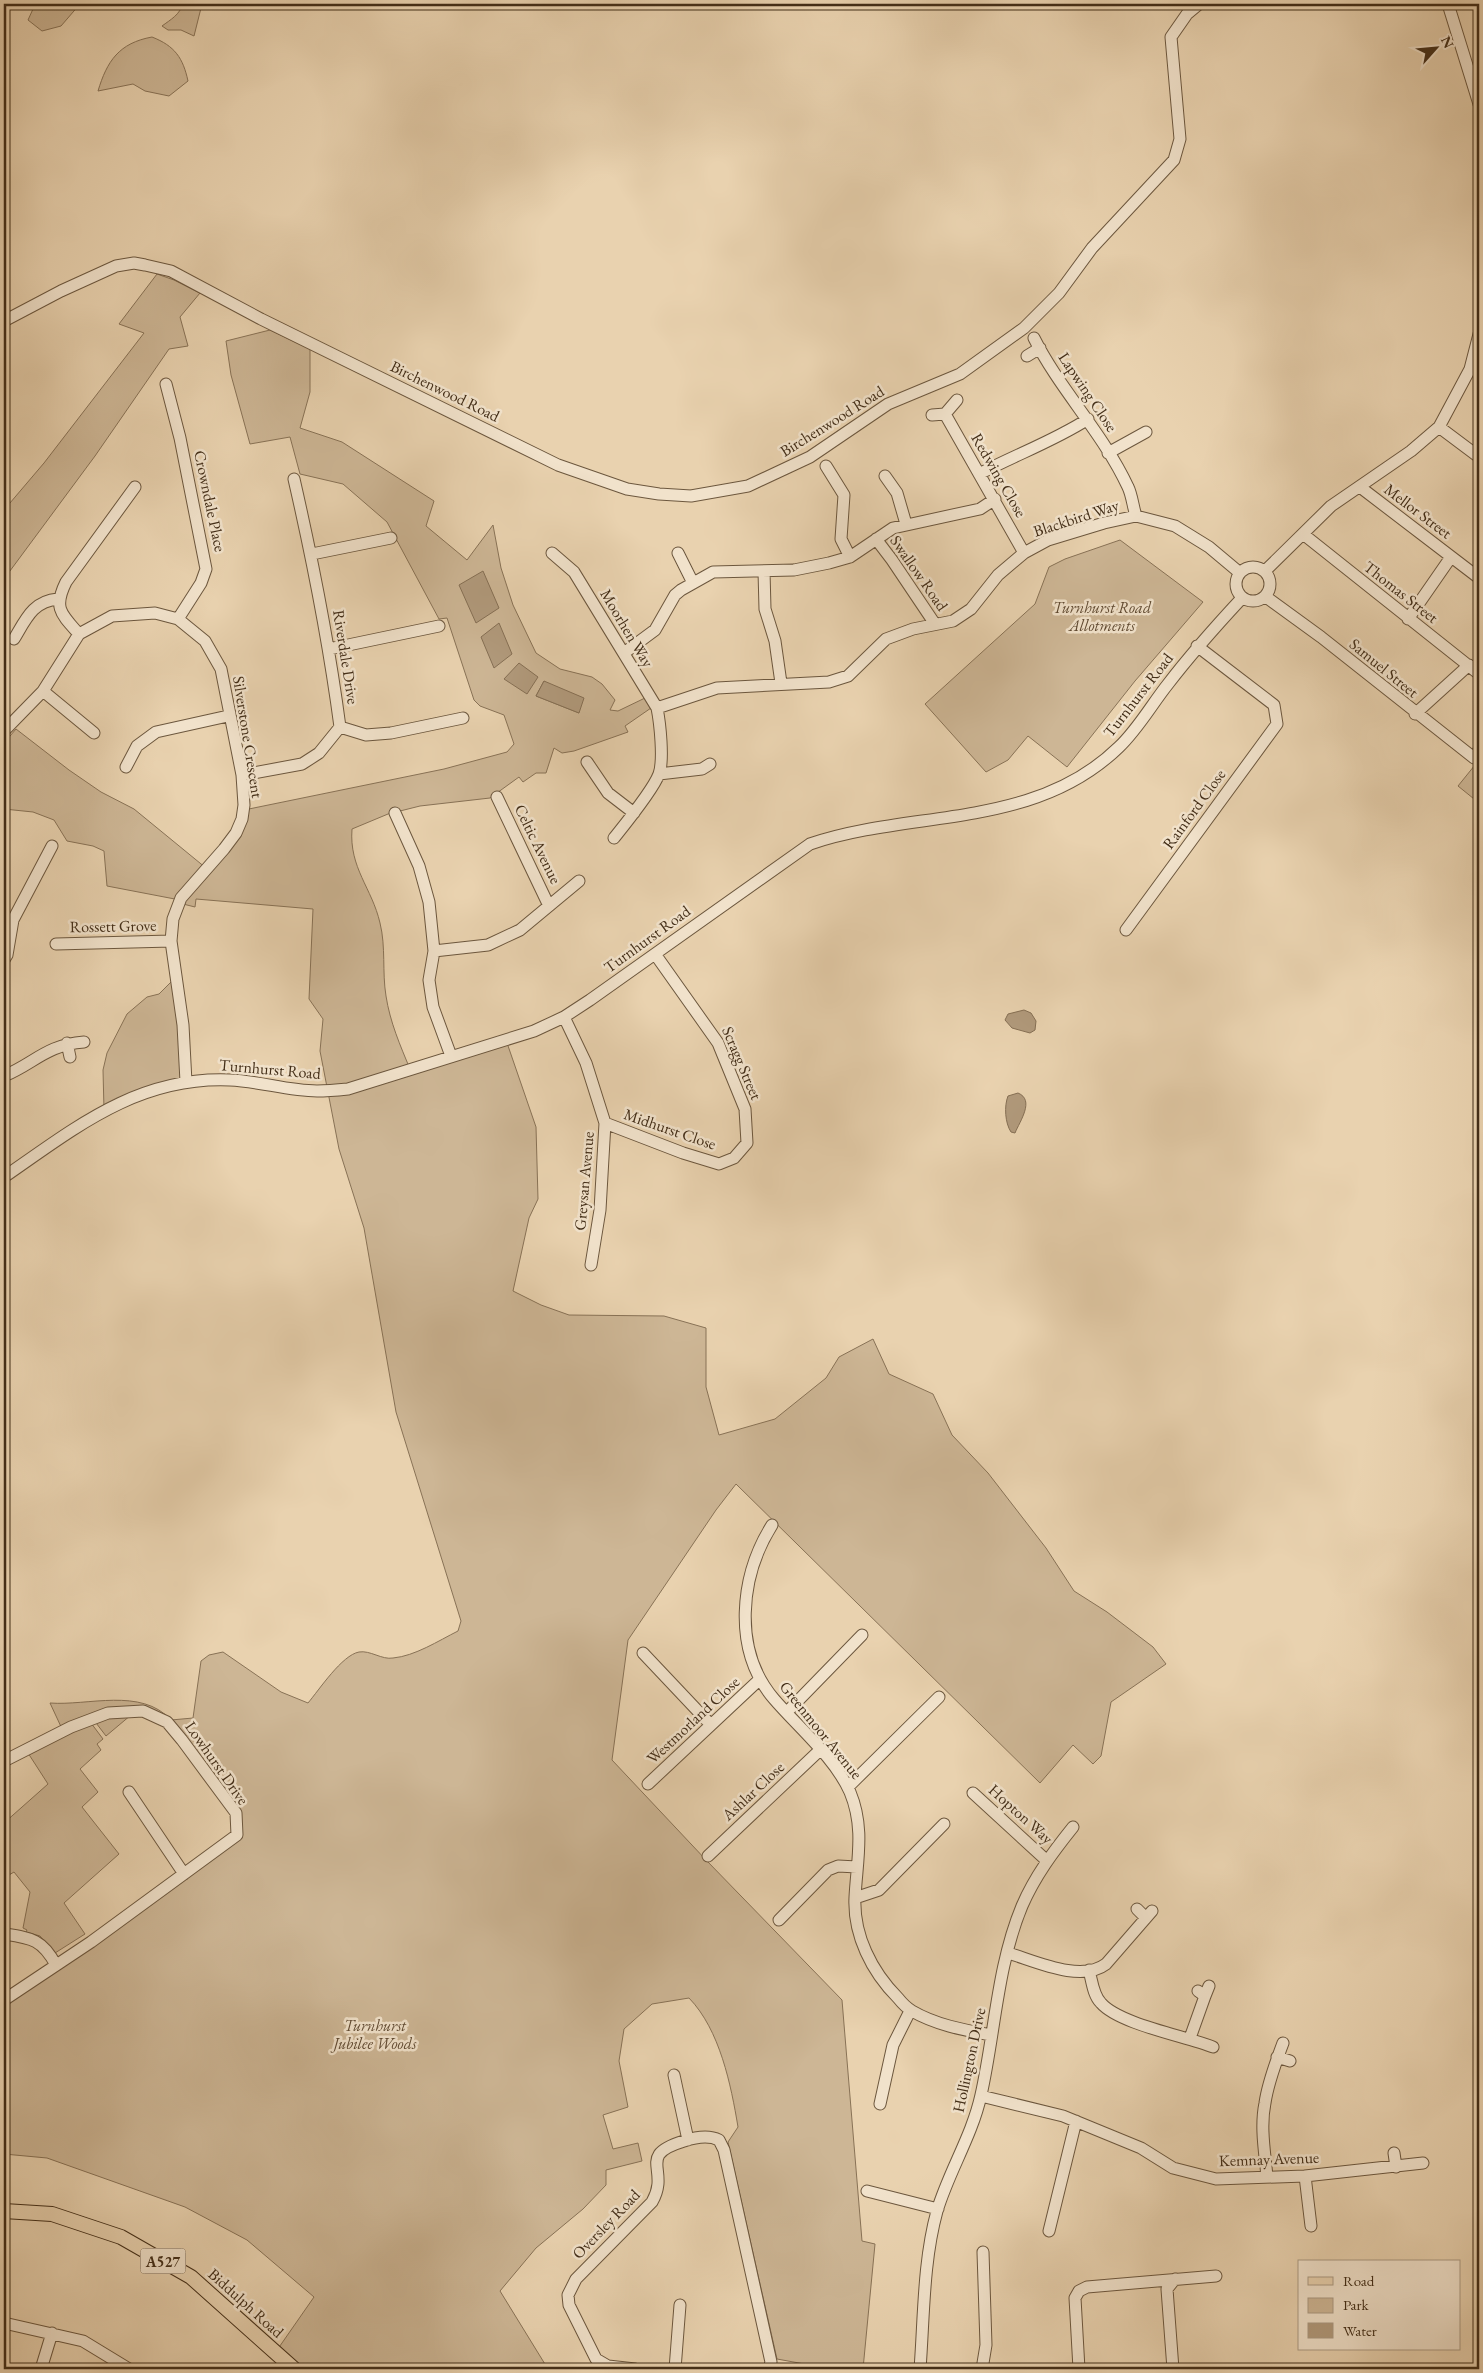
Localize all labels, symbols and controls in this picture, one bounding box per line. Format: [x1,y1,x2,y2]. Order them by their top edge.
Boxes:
north arrow [1410,22,1460,72]
text: N [1437,33,1458,52]
street label: Lapwing Close [1054,348,1122,436]
street label: Birchenwood Road [387,356,504,427]
street label: Birchenwood Road [776,380,889,461]
street label: Redwing Close [967,429,1031,521]
street label: Crowndale Place [189,448,231,554]
street label: Mellor Street [1380,479,1456,543]
street label: Blackbird Way [1031,494,1122,542]
street label: Swallow Road [885,531,953,616]
street label: Thomas Street [1359,556,1443,628]
street label: Moorhen Way [595,585,659,672]
park label: Turnhurst Road Allotments [1053,597,1152,636]
street label: Riverdale Drive [328,608,364,706]
street label: Samuel Street [1345,634,1423,702]
street label: Turnhurst Road [1098,648,1178,742]
street label: Silverstone Crescent [228,674,268,800]
street label: Rainford Close [1158,765,1230,853]
street label: Celtic Avenue [510,801,566,887]
street label: Turnhurst Road [600,900,695,977]
street label: Rossett Grove [69,915,157,937]
street label: Scragg Street [717,1023,767,1103]
street label: Turnhurst Road [218,1054,323,1084]
street label: Midhurst Close [621,1103,719,1155]
street label: Greysan Avenue [569,1131,599,1231]
street label: Westmorland Close [642,1672,744,1768]
street label: Greenmoor Avenue [775,1677,867,1783]
street label: Lowhurst Drive [180,1717,254,1809]
street label: Ashlar Close [717,1757,789,1826]
street label: Hopton Way [984,1779,1059,1849]
street label: Hollington Drive [948,2006,990,2114]
park label: Turnhurst Jubilee Woods [331,2015,417,2054]
street label: Kemnay Avenue [1218,2147,1320,2171]
street label: Oversley Road [567,2184,645,2263]
road number: A527 [140,2248,186,2274]
legend [1298,2260,1460,2350]
street label: Biddulph Road [204,2263,289,2343]
text: Road [1343,2271,1375,2290]
text: Park [1343,2295,1370,2314]
text: Water [1343,2321,1377,2340]

